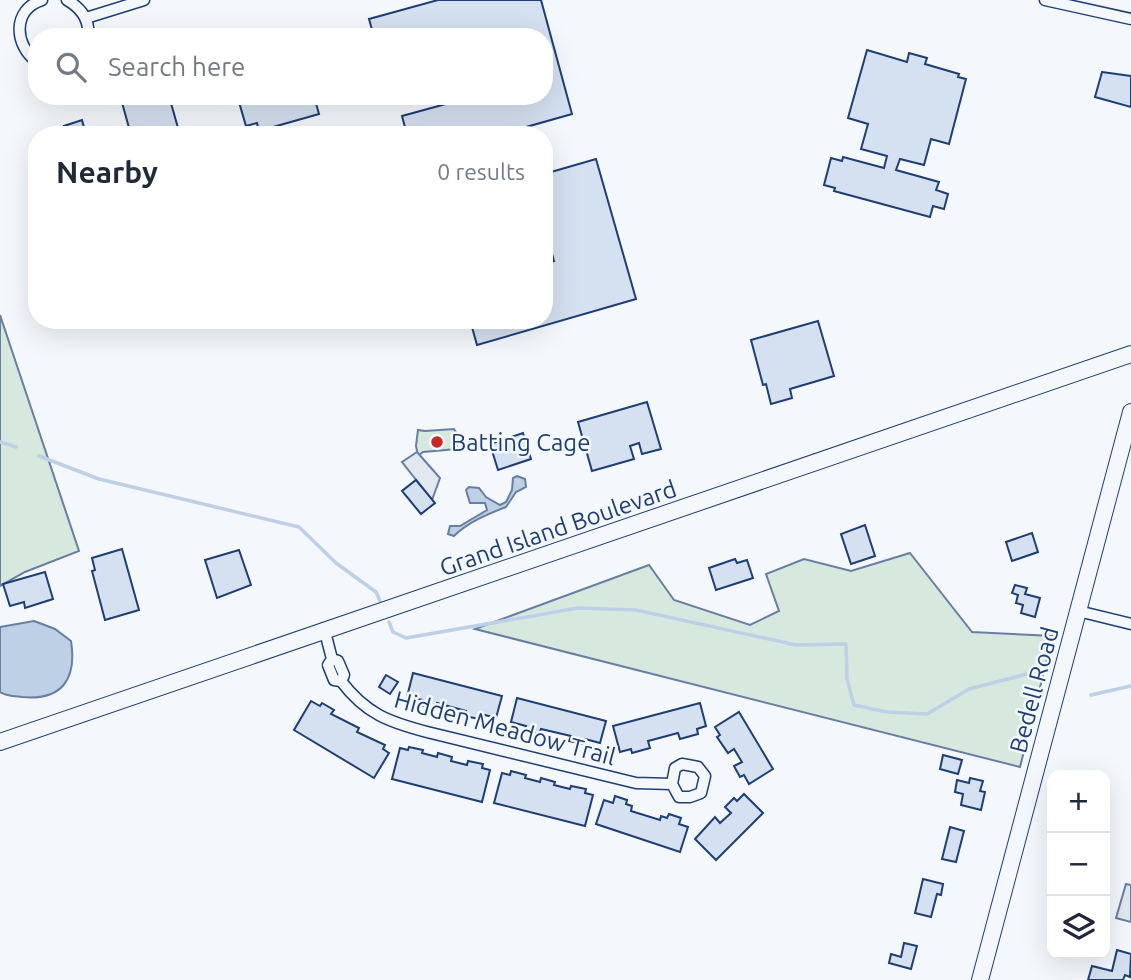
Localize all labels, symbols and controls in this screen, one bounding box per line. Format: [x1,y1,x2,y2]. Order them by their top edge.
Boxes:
search box [28,28,553,105]
icon: search [52,48,90,86]
text: Search here [108,52,245,81]
text: Nearby [56,155,158,189]
text: 0 results [437,159,525,184]
place label: Batting Cage [451,429,590,456]
marker: Batting Cage [429,434,445,450]
street label: Grand Island Boulevard [436,475,680,581]
street label: Bedell Road [1004,624,1064,756]
street label: Hidden Meadow Trail [392,685,618,771]
map controls [1047,770,1110,959]
button: + [1047,770,1110,833]
button: − [1047,833,1110,896]
button: layers [1047,896,1110,959]

